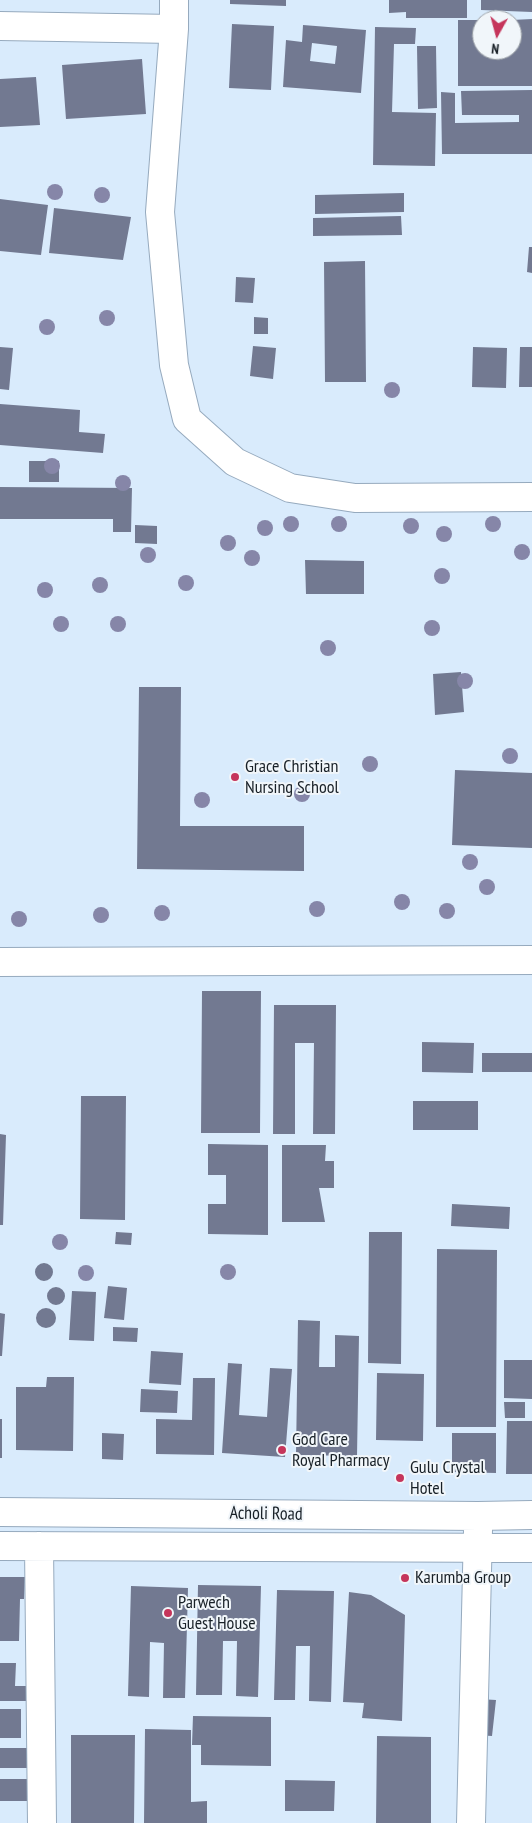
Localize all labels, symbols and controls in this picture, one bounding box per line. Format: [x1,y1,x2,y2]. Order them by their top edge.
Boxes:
north arrow [472,10,522,60]
text: N [490,40,500,58]
place label: Grace Christian Nursing School [245,756,339,799]
marker: Grace Christian Nursing School [229,771,241,783]
place label: God Care Royal Pharmacy [292,1429,390,1472]
marker: God Care Royal Pharmacy [276,1444,288,1456]
place label: Gulu Crystal Hotel [410,1457,485,1500]
marker: Gulu Crystal Hotel [394,1472,406,1484]
street label: Acholi Road [229,1503,303,1525]
place label: Karumba Group [415,1567,511,1589]
marker: Karumba Group [399,1572,411,1584]
place label: Parwech Guest House [178,1592,256,1635]
marker: Parwech Guest House [162,1607,174,1619]

